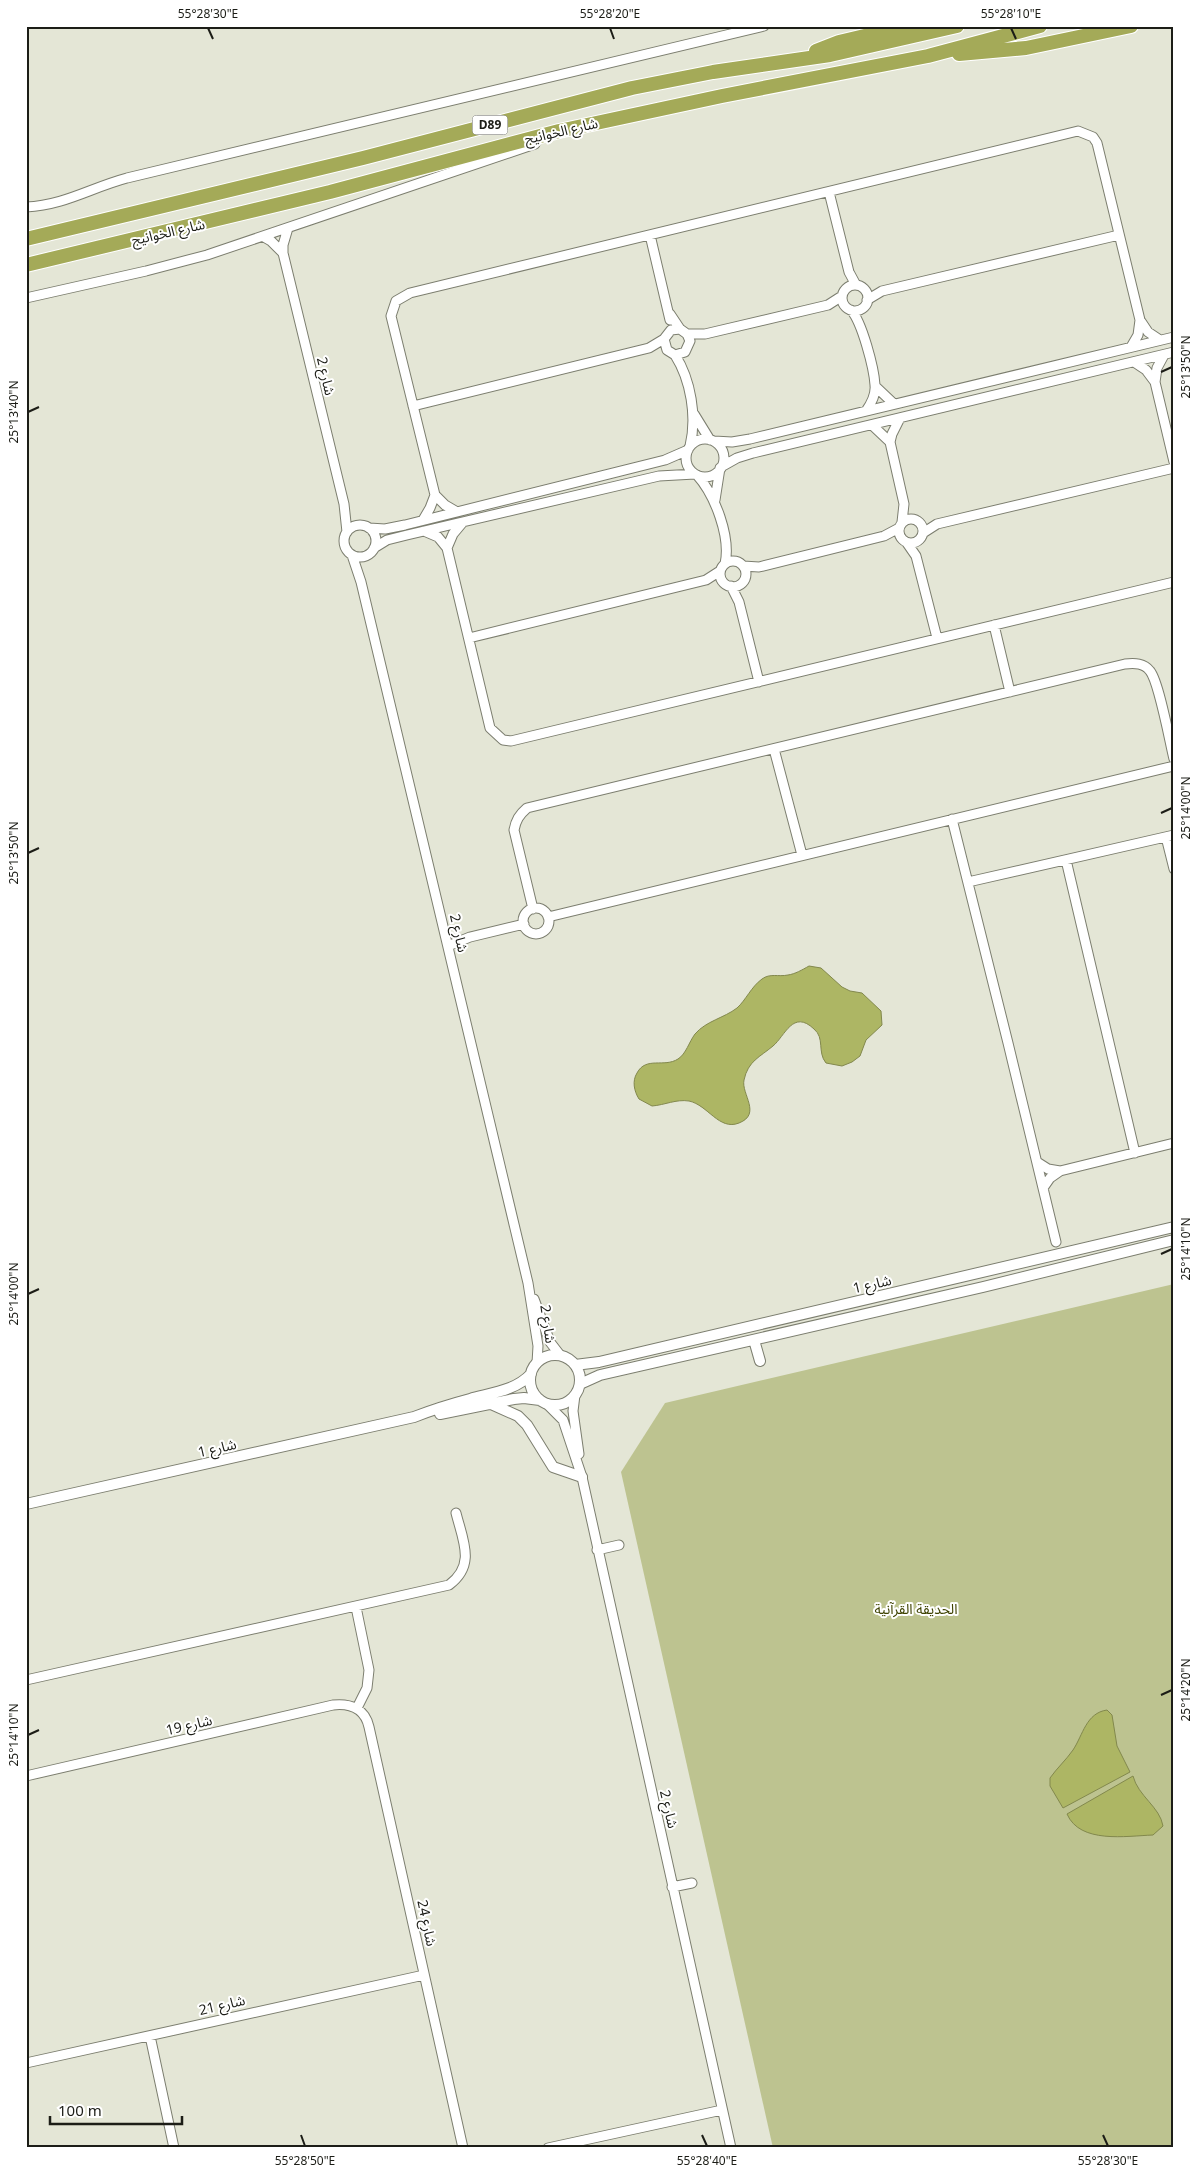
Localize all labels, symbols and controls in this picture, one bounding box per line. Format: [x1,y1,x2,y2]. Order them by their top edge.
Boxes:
text: 55°28'30"E [178,5,238,22]
text: 55°28'20"E [580,5,640,22]
text: 55°28'10"E [981,5,1041,22]
street label: شارع الخوانيج [522,113,600,150]
road number: D89 [472,116,508,134]
street label: شارع الخوانيج [129,214,207,251]
text: 25°13'50"N [1177,335,1194,399]
street label: شارع 2 [311,355,340,397]
text: 25°13'40"N [5,380,22,444]
text: 25°14'00"N [1177,776,1194,840]
text: 25°13'50"N [5,821,22,885]
street label: شارع 2 [444,912,473,954]
text: 25°14'10"N [1177,1217,1194,1281]
text: 25°14'00"N [5,1262,22,1326]
street label: شارع 1 [851,1270,893,1299]
street label: شارع 2 [534,1303,561,1345]
street label: شارع 1 [196,1434,238,1463]
park label: الحديقة القرآنية [874,1599,958,1618]
text: 25°14'20"N [1177,1658,1194,1722]
text: 25°14'10"N [5,1703,22,1767]
street label: شارع 19 [164,1710,214,1741]
street label: شارع 2 [654,1788,683,1830]
street label: شارع 24 [411,1898,442,1948]
street label: شارع 21 [197,1990,247,2021]
scale bar [50,2094,182,2126]
text: 100 m [58,2100,102,2120]
text: 55°28'50"E [275,2152,335,2169]
text: 55°28'40"E [677,2152,737,2169]
text: 55°28'30"E [1078,2152,1138,2169]

